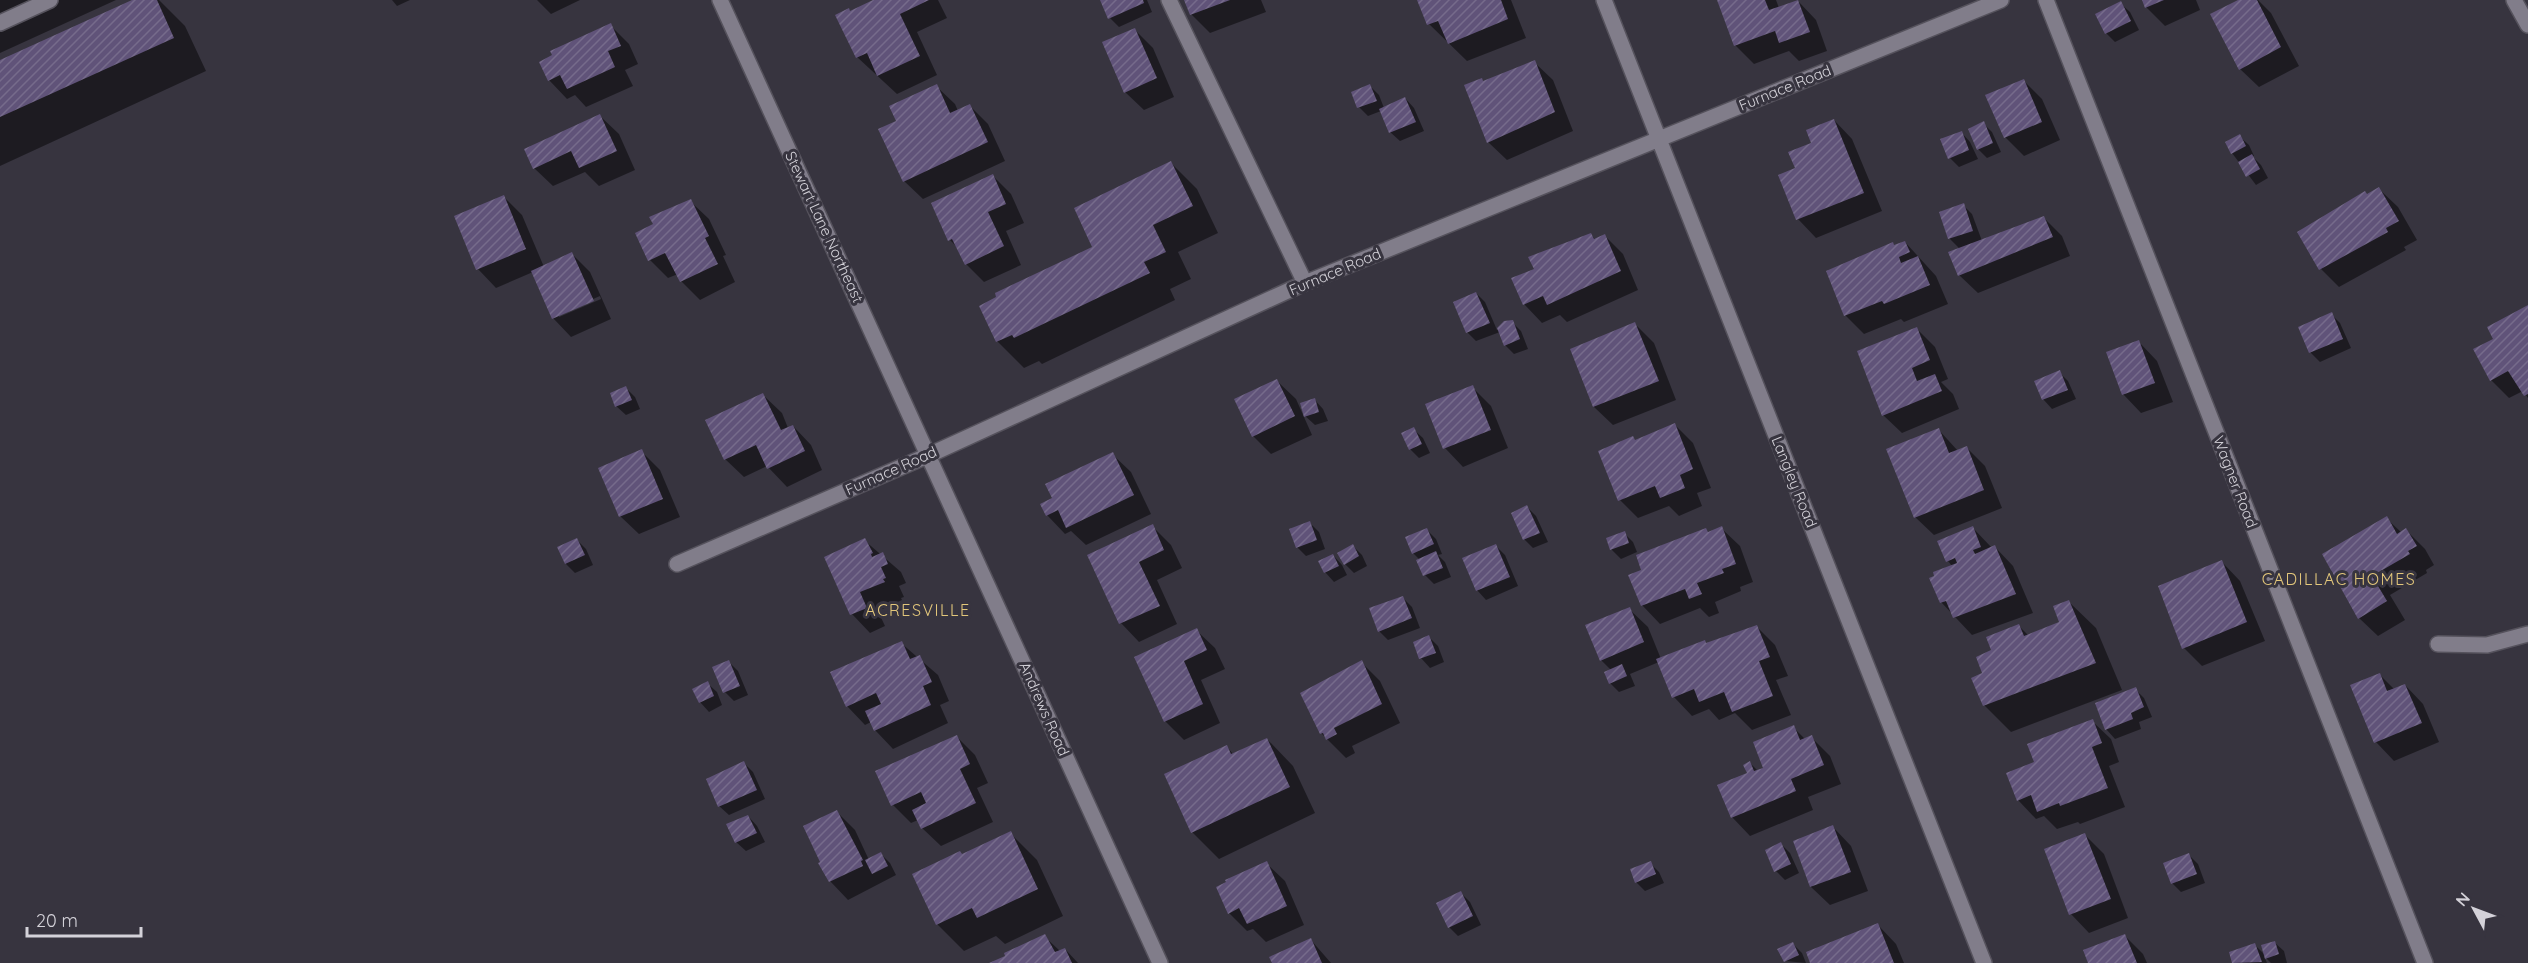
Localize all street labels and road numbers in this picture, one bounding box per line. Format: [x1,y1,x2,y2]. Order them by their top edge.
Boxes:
street label: Furnace Road [1736,60,1834,115]
street label: Stewart Lane Northeast [781,148,868,305]
street label: Furnace Road [1286,244,1384,299]
street label: Langley Road [1768,433,1821,530]
street label: Wagner Road [2209,433,2262,531]
street label: Furnace Road [842,442,939,499]
street label: Andrews Road [1015,659,1074,759]

